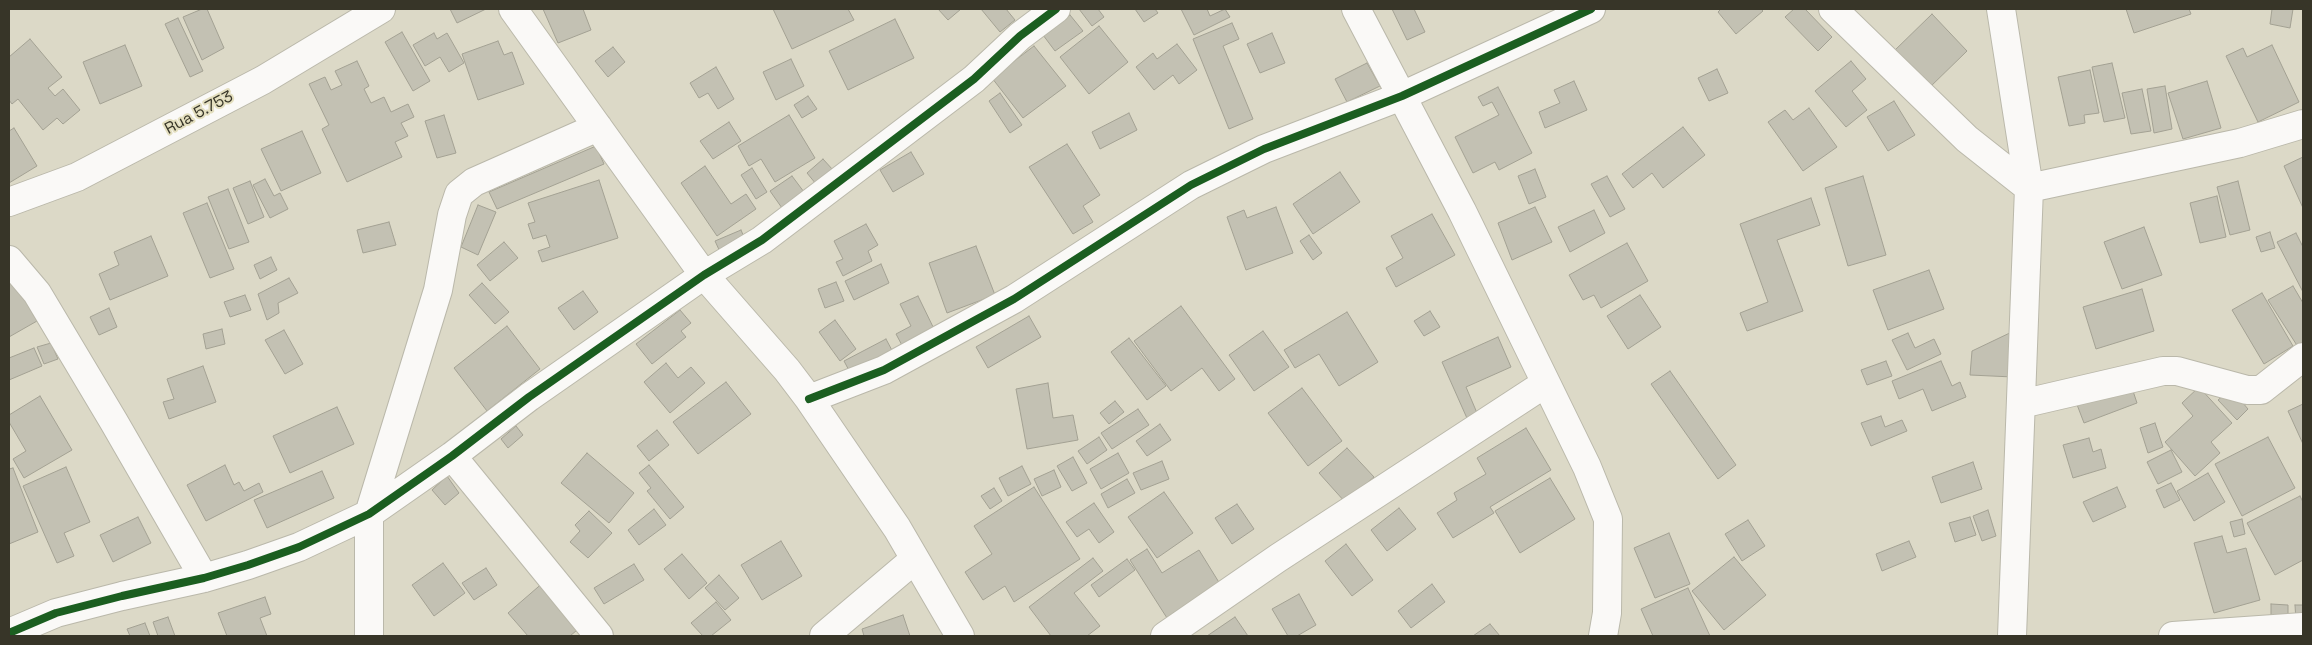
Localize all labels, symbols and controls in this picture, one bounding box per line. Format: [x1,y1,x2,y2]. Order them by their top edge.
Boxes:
street label: Rua 5.753 [162,87,236,139]

